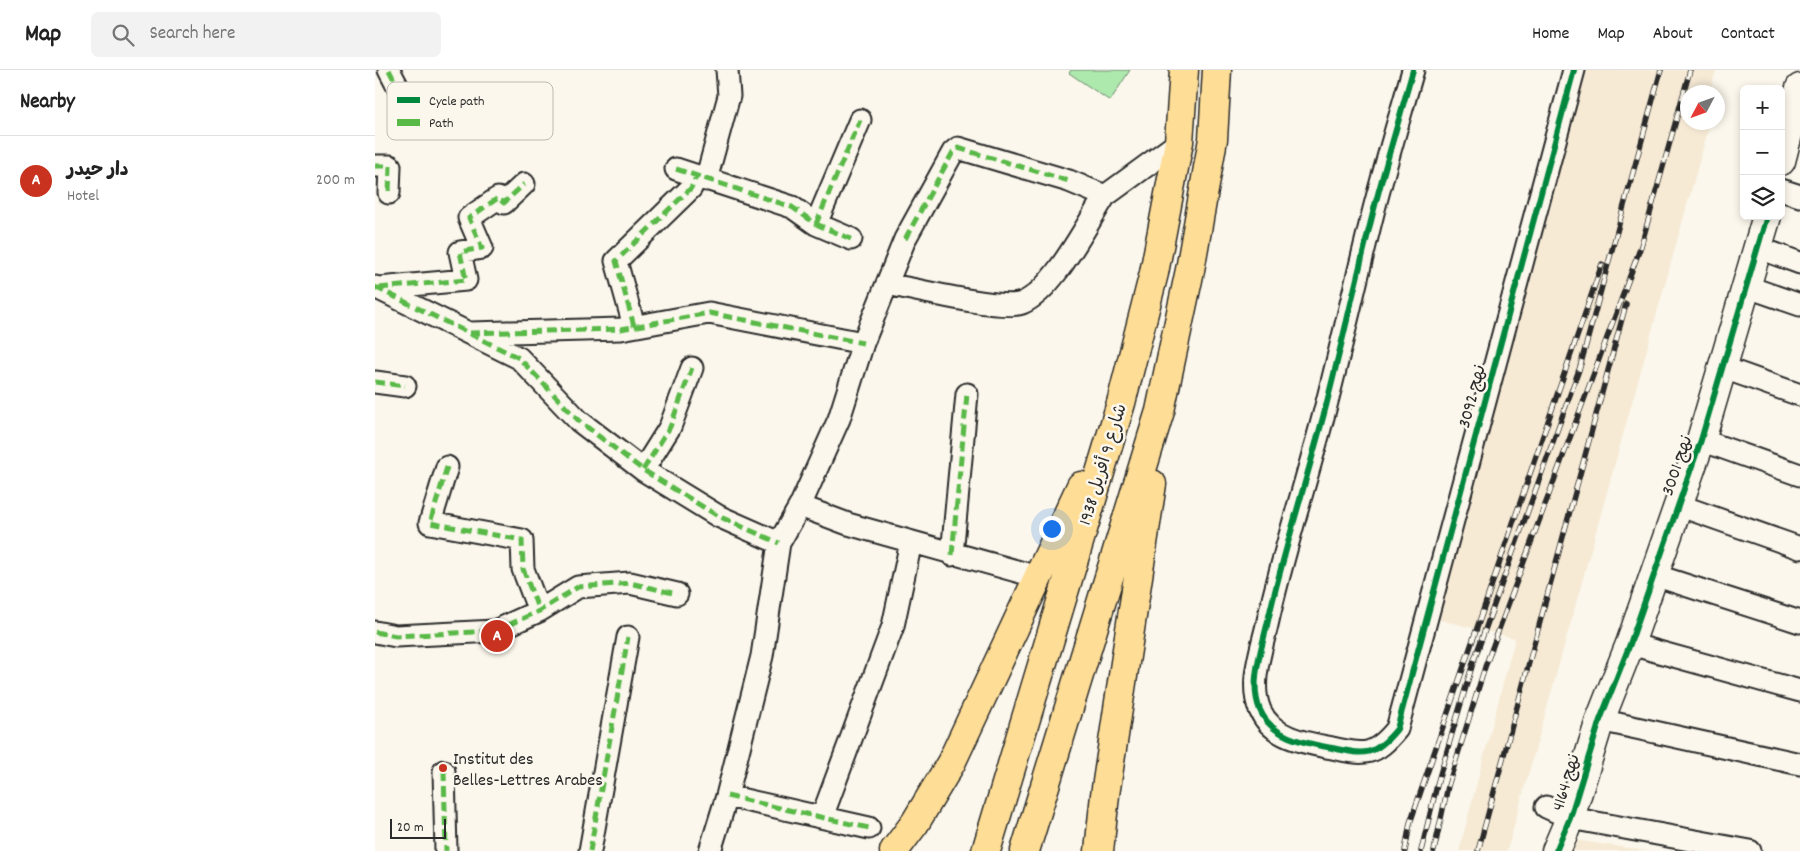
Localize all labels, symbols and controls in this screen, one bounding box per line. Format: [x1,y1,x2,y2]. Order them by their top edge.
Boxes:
search box [91,12,441,57]
text: Map [25,18,61,52]
icon: search [109,21,137,49]
text: Search here [149,21,235,48]
text: Home [1532,22,1569,47]
text: Map [1597,22,1625,47]
text: About [1653,22,1693,47]
text: Contact [1721,22,1775,47]
legend [387,82,553,140]
north arrow [1680,85,1725,130]
map controls [1740,85,1785,220]
button: + [1740,85,1785,130]
text: Nearby [20,88,75,118]
text: Cycle path [429,92,485,112]
text: Path [429,114,454,134]
button: − [1740,130,1785,175]
text: دار حيدر [67,158,129,185]
text: A [32,169,40,192]
text: 200 m [316,169,355,192]
button: layers [1740,175,1785,220]
text: Hotel [67,185,99,208]
street label: نهج 3092 [1453,362,1494,431]
street label: شارع 9 أفريل 1938 [1074,401,1135,529]
street label: نهج 3001 [1656,432,1700,499]
your location [1039,516,1065,542]
pin: A [481,617,513,655]
place label: Institut des Belles-Lettres Arabes [453,748,603,794]
street label: نهج 4164 [1547,751,1588,814]
marker: Institut des Belles-Lettres Arabes [437,762,449,774]
scale bar [390,816,446,839]
text: 20 m [397,818,424,838]

